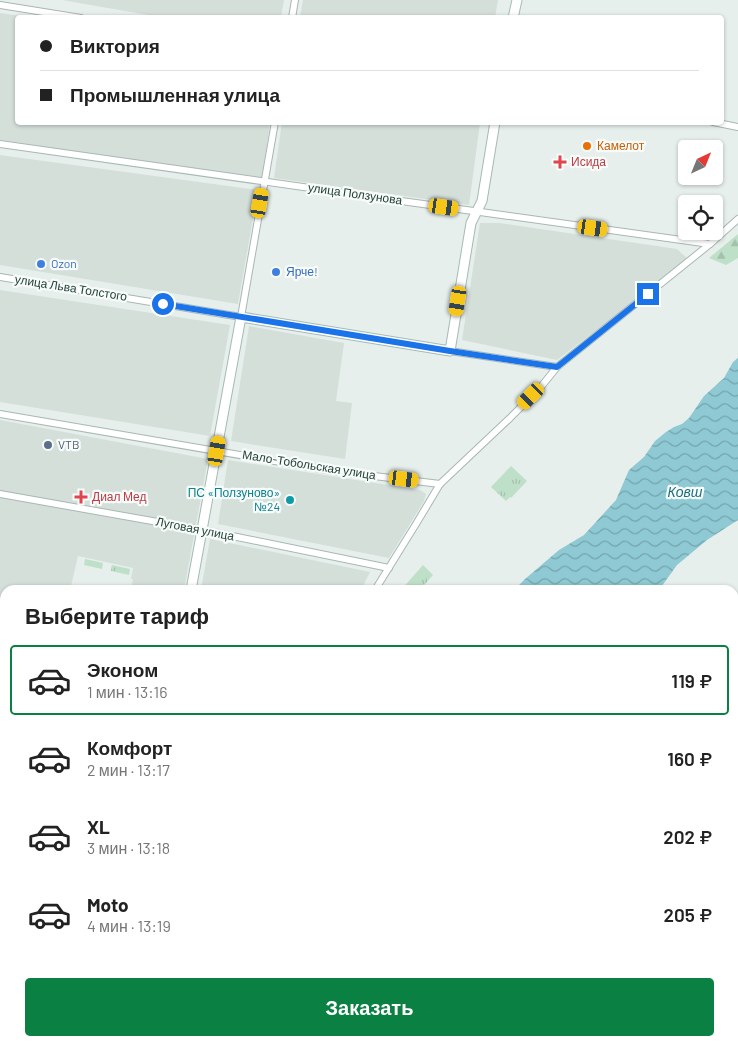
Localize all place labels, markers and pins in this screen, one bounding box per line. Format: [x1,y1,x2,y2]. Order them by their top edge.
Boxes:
place label: Камелот [597,138,645,152]
marker: Камелот [581,140,593,152]
place label: Исида [571,154,606,169]
marker: Исида [553,155,567,169]
place label: Ozon [51,256,77,270]
marker: Ozon [35,258,47,270]
place label: Ярче! [286,264,318,279]
marker: Ярче! [270,266,282,278]
place label: VTB [58,437,79,451]
marker: VTB [42,439,54,451]
place label: ПС «Ползуново» №24 [188,485,280,513]
place label: Диал Мед [92,489,146,504]
marker: Диал Мед [74,490,88,504]
marker: ПС «Ползуново» №24 [284,494,296,506]

